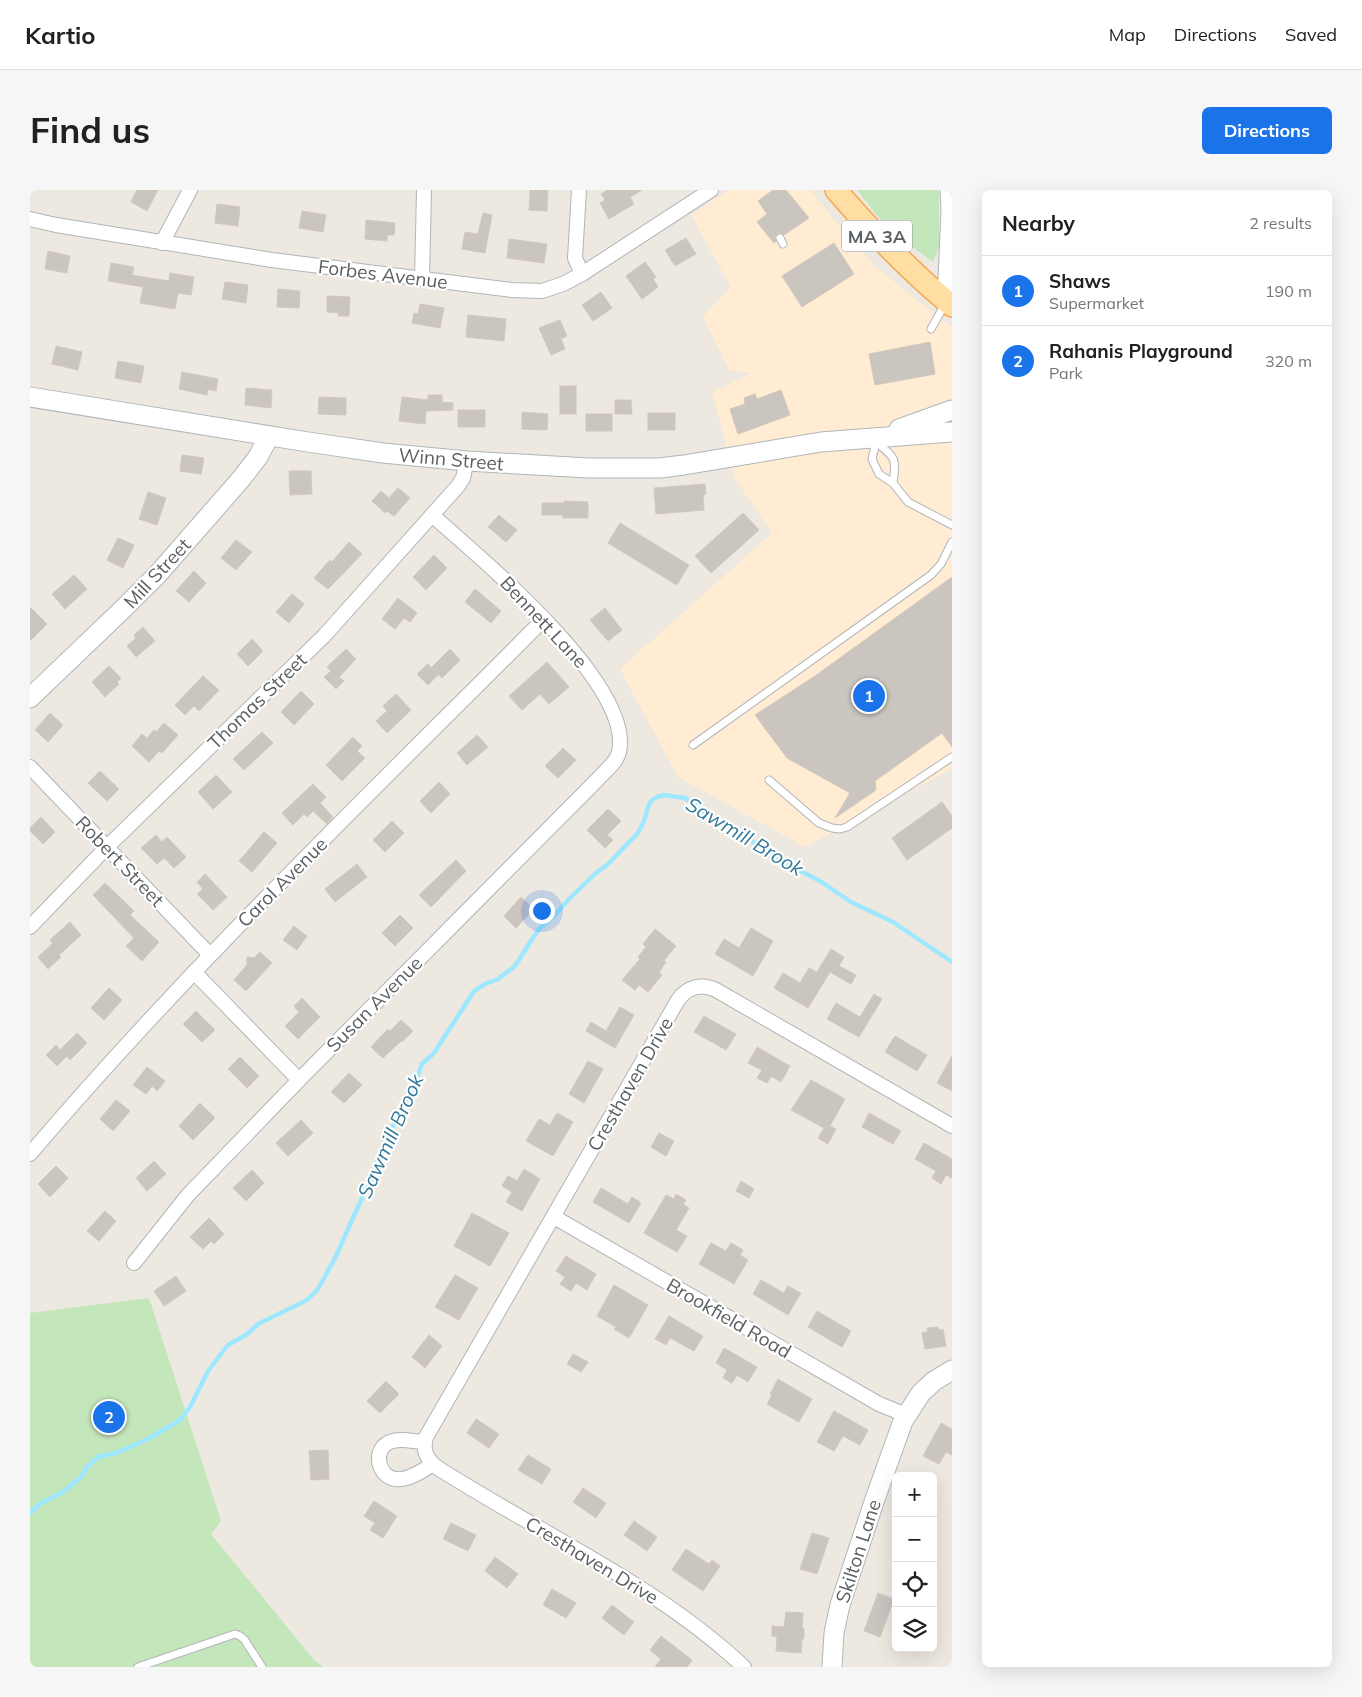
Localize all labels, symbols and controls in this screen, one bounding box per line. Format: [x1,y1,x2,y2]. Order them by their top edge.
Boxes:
text: Kartio [25,20,96,50]
text: Map [1109,23,1146,46]
text: Directions [1174,23,1257,46]
text: Saved [1285,23,1337,46]
button: Directions [1202,107,1332,154]
text: Find us [30,108,150,152]
text: Nearby [1002,210,1075,236]
text: 2 results [1249,213,1312,233]
road number: MA 3A [842,220,912,251]
street label: Forbes Avenue [317,254,449,294]
text: Shaws [1049,269,1111,293]
text: 1 [1013,281,1023,301]
text: 190 m [1265,281,1312,301]
text: Supermarket [1049,293,1144,313]
text: Rahanis Playground [1049,339,1233,363]
text: 2 [1013,351,1023,371]
text: 320 m [1265,351,1312,371]
text: Park [1049,363,1083,383]
street label: Winn Street [397,442,505,476]
street label: Mill Street [118,533,196,613]
street label: Bennett Lane [495,571,593,673]
street label: Thomas Street [202,648,312,754]
pin: 1 [853,677,885,715]
water label: Sawmill Brook [682,791,809,881]
street label: Robert Street [71,811,170,912]
street label: Carol Avenue [232,832,332,932]
your location [529,898,555,924]
street label: Susan Avenue [321,951,427,1057]
street label: Cresthaven Drive [582,1013,678,1155]
water label: Sawmill Brook [352,1070,429,1202]
street label: Brookfield Road [662,1273,796,1363]
pin: 2 [93,1398,125,1436]
map controls [892,1472,937,1652]
button: + [892,1472,937,1517]
street label: Skilton Lane [830,1496,886,1606]
street label: Cresthaven Drive [521,1511,663,1609]
button: − [892,1517,937,1562]
button: locate [892,1562,937,1607]
button: layers [892,1607,937,1652]

